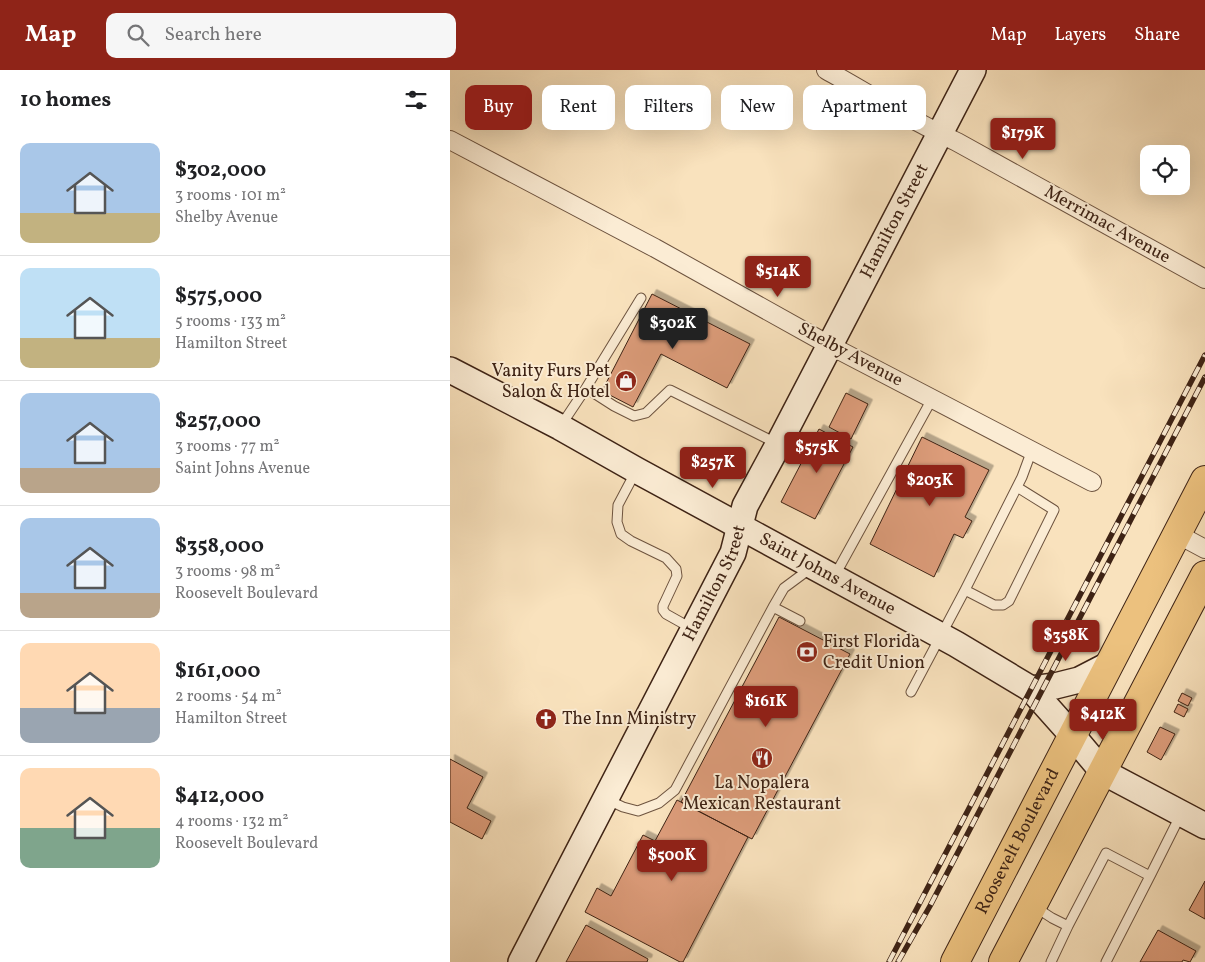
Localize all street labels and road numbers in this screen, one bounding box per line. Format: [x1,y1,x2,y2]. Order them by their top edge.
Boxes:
street label: Hamilton Street [854,159,935,283]
street label: Merrimac Avenue [1039,180,1175,270]
street label: Shelby Avenue [793,317,907,393]
street label: Hamilton Street [677,522,752,646]
street label: Saint Johns Avenue [755,527,900,621]
street label: Roosevelt Boulevard [969,764,1066,919]

